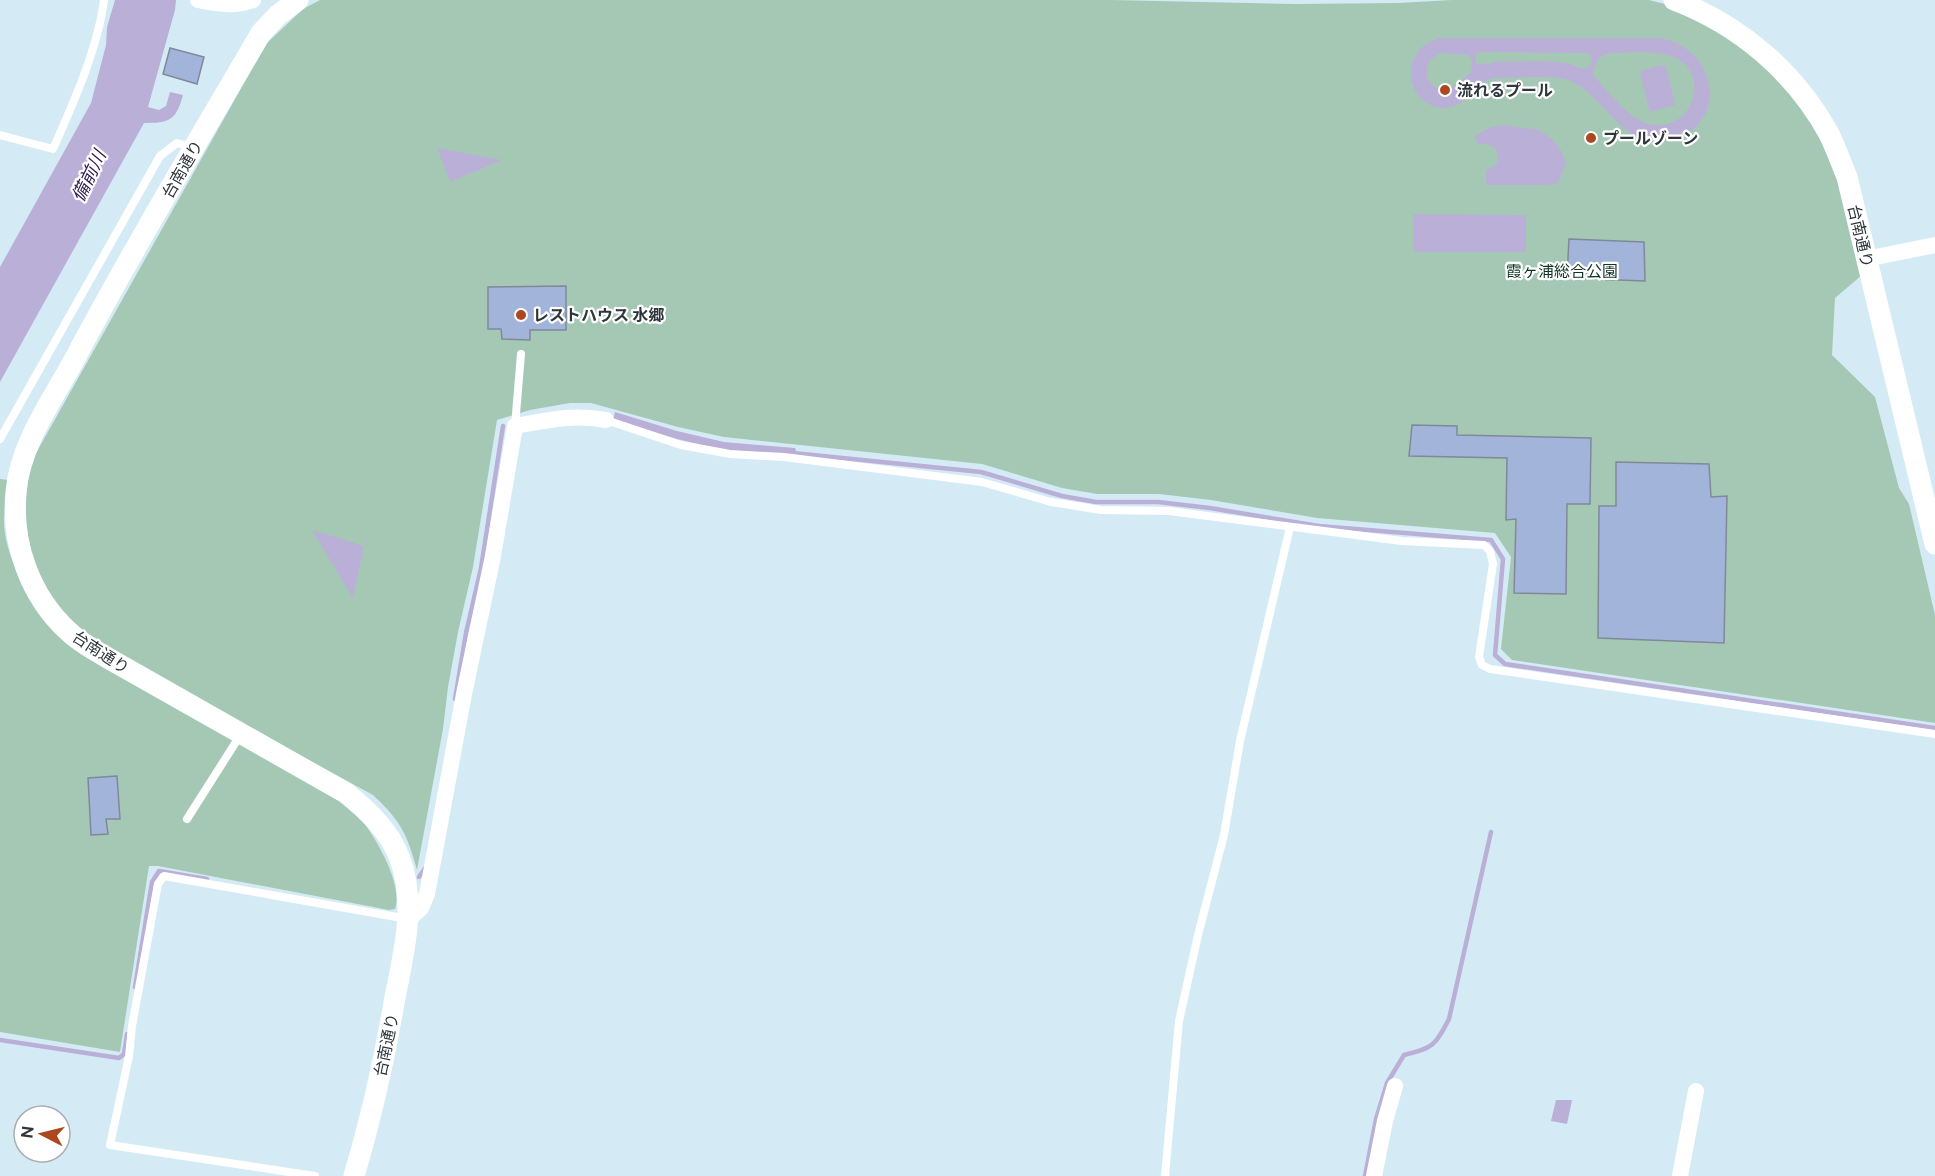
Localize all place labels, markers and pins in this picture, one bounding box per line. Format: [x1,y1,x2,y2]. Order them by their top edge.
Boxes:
place label: 流れるプール [1457,81,1553,100]
marker: 流れるプール [1438,83,1452,97]
place label: プールゾーン [1603,129,1698,148]
marker: プールゾーン [1584,131,1598,145]
place label: レストハウス 水郷 [533,306,665,325]
marker: レストハウス 水郷 [514,308,528,322]

